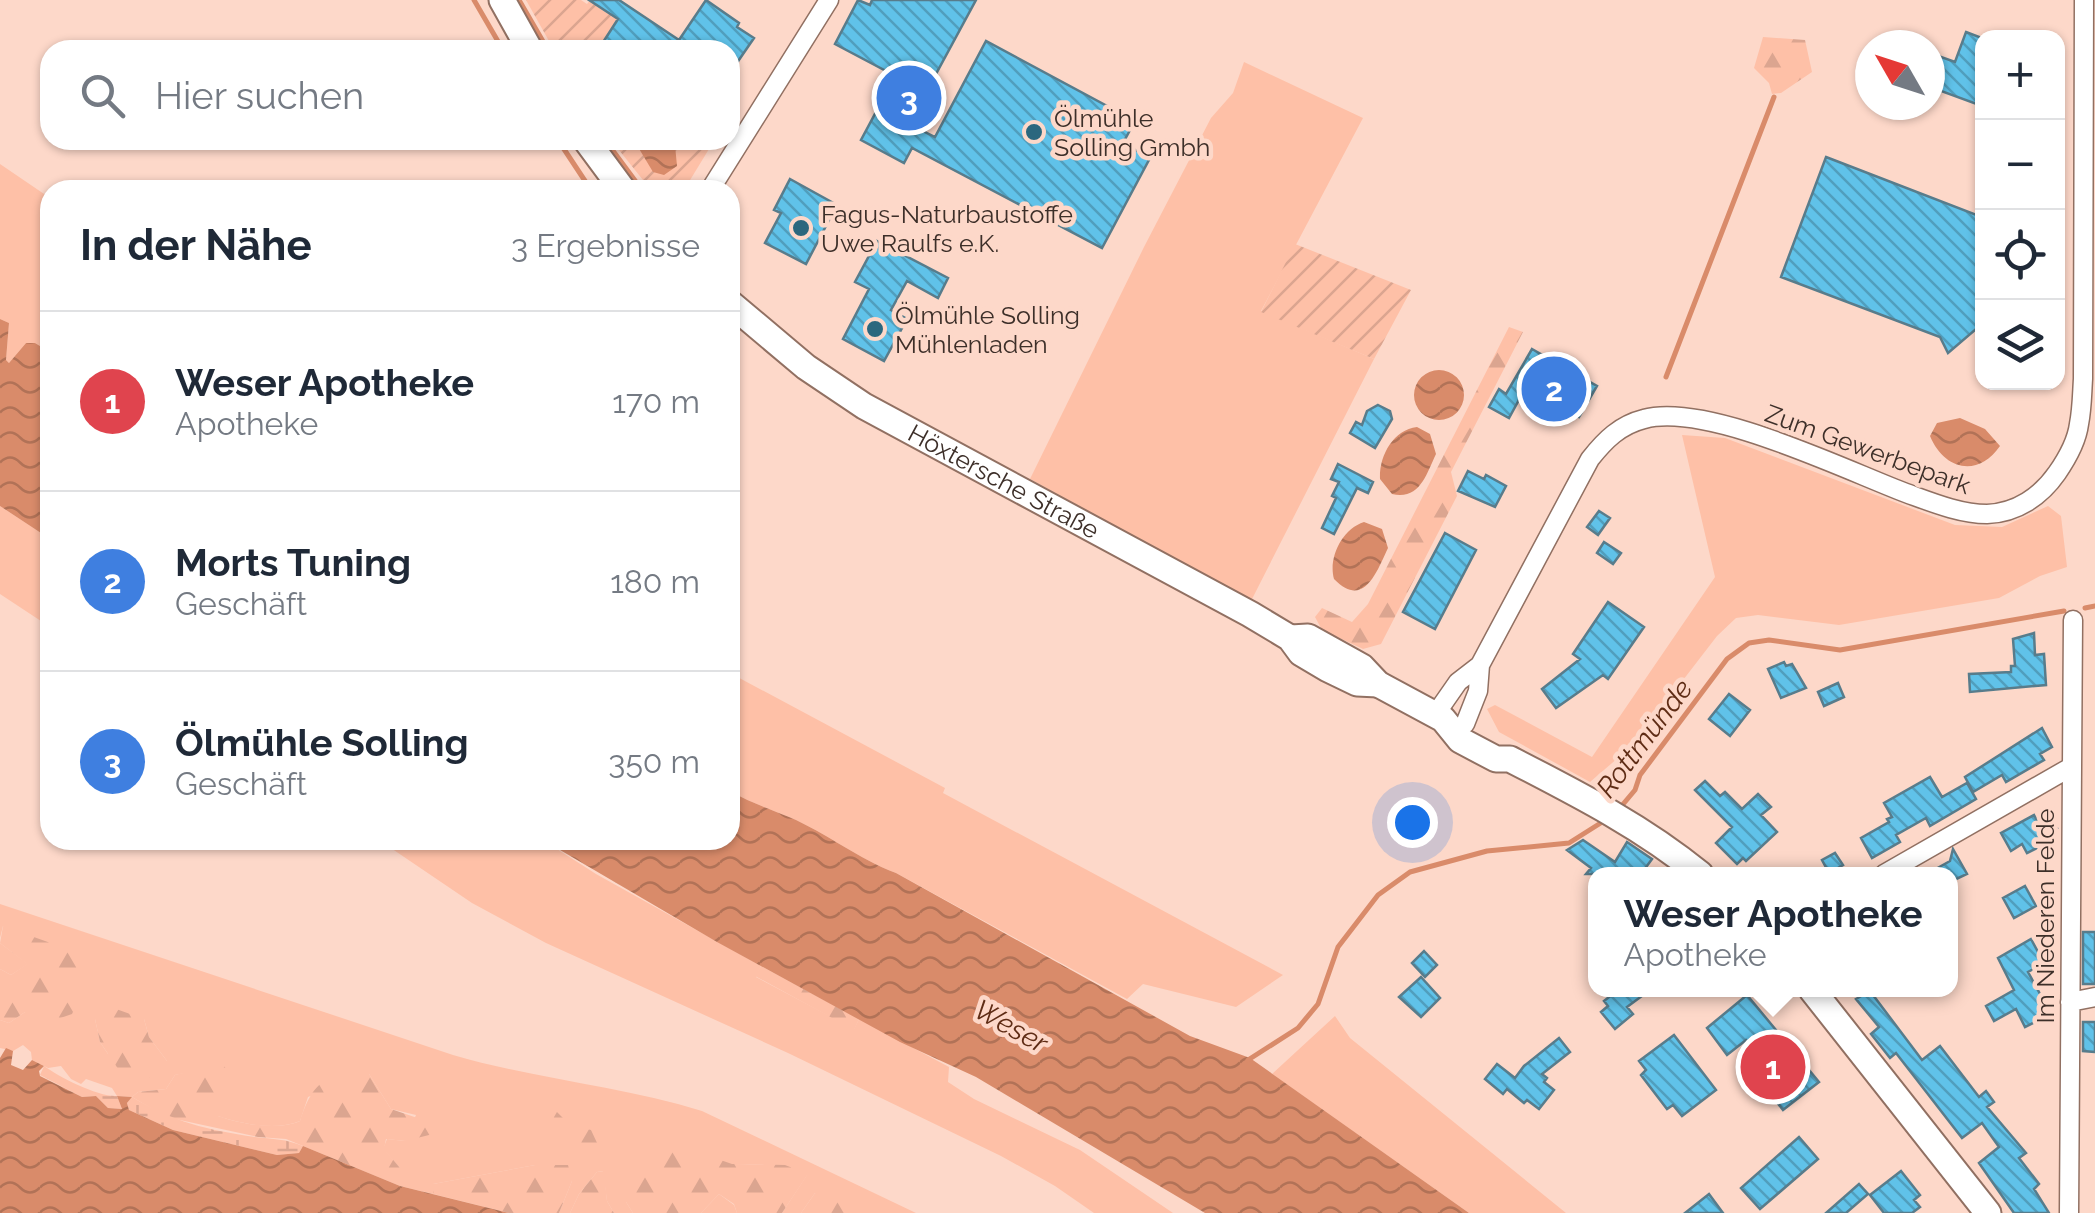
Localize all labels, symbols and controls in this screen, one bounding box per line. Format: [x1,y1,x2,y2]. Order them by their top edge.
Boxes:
north arrow [1855,30,1945,120]
map controls [1975,30,2065,390]
button: + [1975,30,2065,120]
search box [40,40,740,150]
pin: 3 [876,61,942,136]
icon: search [75,68,130,123]
text: Hier suchen [155,73,364,118]
place label: Ölmühle Solling Gmbh [1054,103,1210,162]
button: − [1975,120,2065,210]
marker: Ölmühle Solling Gmbh [1023,121,1045,143]
place label: Fagus-Naturbaustoffe Uwe Raulfs e.K. [821,199,1073,258]
button: locate [1975,210,2065,300]
marker: Fagus-Naturbaustoffe Uwe Raulfs e.K. [790,217,812,239]
text: In der Nähe [80,221,312,270]
text: 3 Ergebnisse [511,227,700,264]
place label: Ölmühle Solling Mühlenladen [895,300,1080,359]
button: layers [1975,300,2065,390]
marker: Ölmühle Solling Mühlenladen [864,318,886,340]
pin: 2 [1522,352,1586,426]
text: Weser Apotheke [175,360,474,405]
text: 1 [105,383,120,420]
text: 170 m [612,383,700,420]
street label: Zum Gewerbepark [1761,398,1975,500]
text: Apotheke [175,405,318,442]
street label: Höxtersche Straße [903,418,1104,545]
text: Morts Tuning [175,540,411,585]
text: 2 [103,563,122,600]
text: 180 m [610,563,700,600]
text: Geschäft [175,585,307,622]
water label: Rottmünde [1589,673,1699,804]
text: Ölmühle Solling [175,720,469,765]
text: 3 [104,743,121,780]
text: 350 m [608,743,700,780]
text: Geschäft [175,765,307,802]
your location [1387,797,1438,848]
street label: Im Niederen Felde [2030,809,2060,1023]
popup [1588,867,1958,997]
text: Weser Apotheke [1623,891,1923,936]
text: Apotheke [1623,936,1767,973]
water label: Weser [968,993,1054,1061]
pin: 1 [1740,1030,1806,1104]

